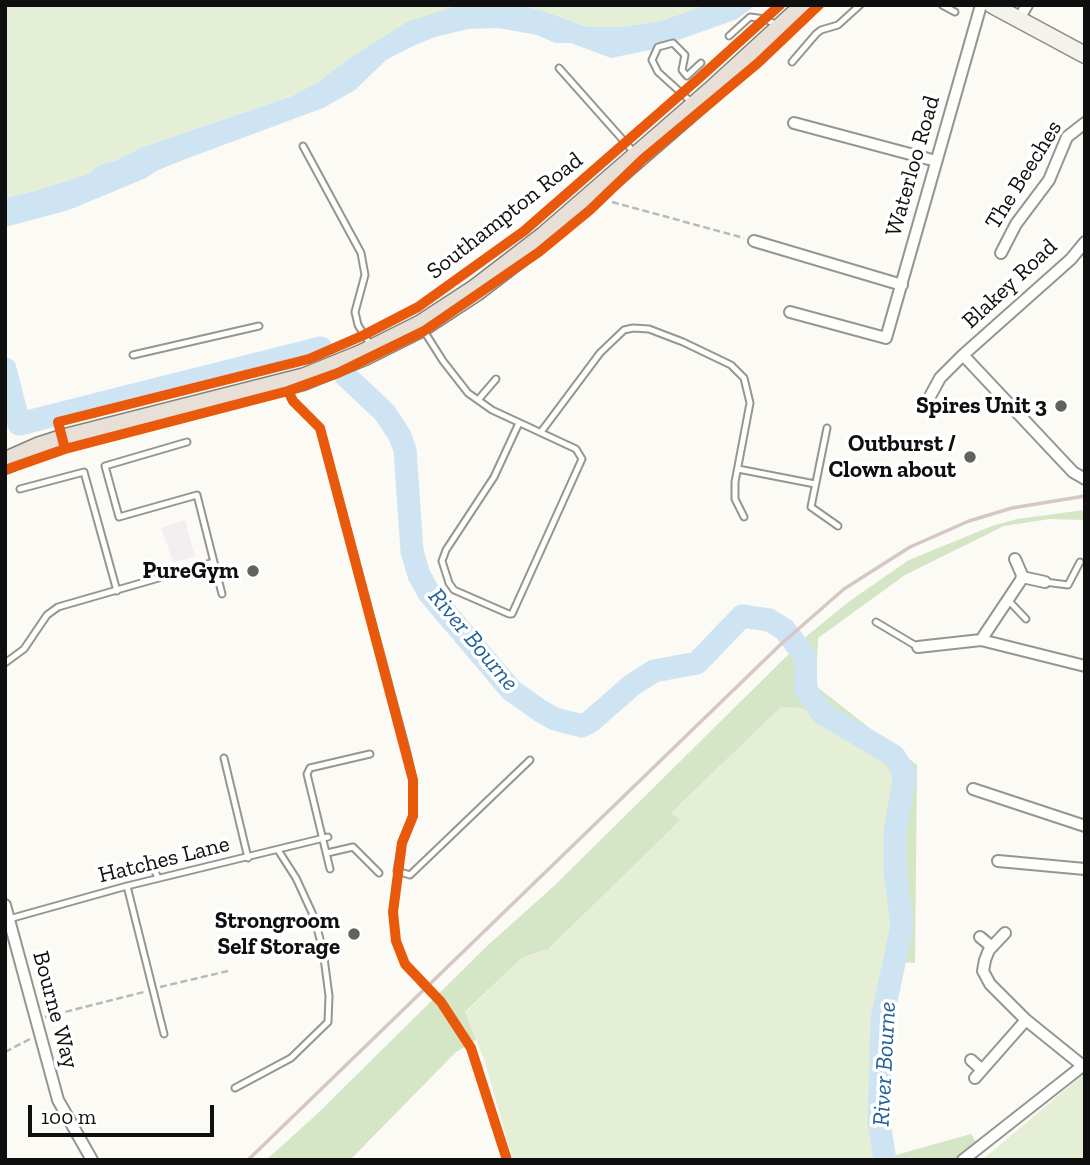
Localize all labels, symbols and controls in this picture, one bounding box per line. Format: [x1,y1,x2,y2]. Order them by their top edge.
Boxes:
street label: Waterloo Road [880,93,946,239]
street label: The Beeches [980,116,1068,234]
street label: Southampton Road [422,147,588,285]
street label: Blakey Road [957,233,1063,335]
place label: Spires Unit 3 [916,392,1047,420]
marker: Spires Unit 3 [1053,398,1069,414]
place label: Outburst / Clown about [829,430,956,484]
marker: Outburst / Clown about [962,449,978,465]
place label: PureGym [143,557,239,585]
marker: PureGym [245,563,261,579]
water label: River Bourne [422,583,524,697]
street label: Hatches Lane [96,830,232,890]
place label: Strongroom Self Storage [215,907,340,961]
marker: Strongroom Self Storage [346,926,362,942]
street label: Bourne Way [26,948,84,1072]
water label: River Bourne [867,1001,903,1127]
scale bar [32,1092,217,1136]
text: 100 m [41,1104,96,1129]

